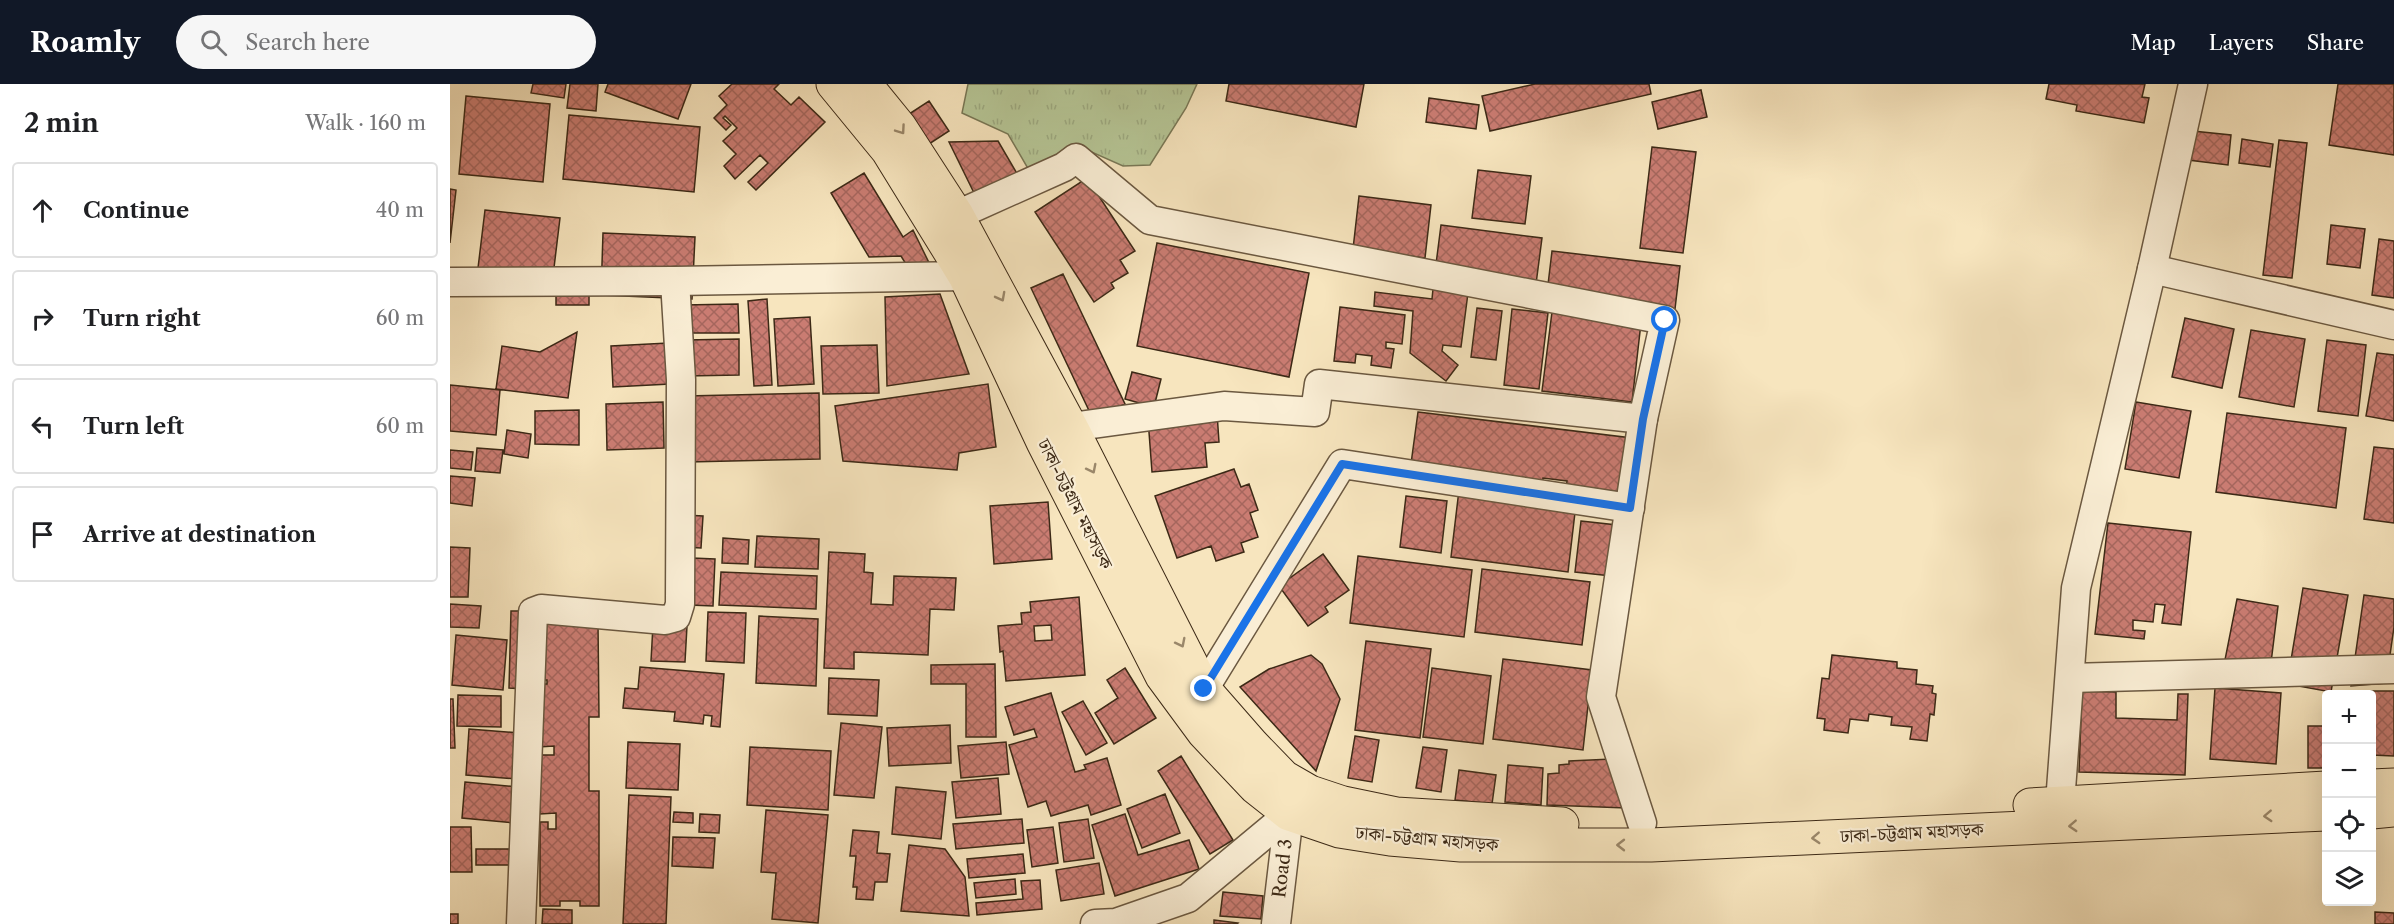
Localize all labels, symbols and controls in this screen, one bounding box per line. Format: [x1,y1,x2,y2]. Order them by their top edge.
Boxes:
search box [176,15,596,69]
text: Roamly [30,25,140,59]
icon: search [197,26,230,59]
text: Search here [245,29,370,56]
text: Map [2131,30,2176,55]
text: Layers [2209,30,2274,55]
text: Share [2307,30,2364,55]
text: 2 min [24,107,99,139]
text: Walk · 160 m [305,111,426,135]
one-way arrow [894,123,905,134]
icon: ahead [26,194,59,227]
text: Continue [83,197,189,224]
text: 40 m [376,198,424,222]
one-way arrow [994,291,1005,301]
icon: right [26,302,59,335]
text: Turn right [83,305,201,332]
text: 60 m [376,306,424,330]
route start [1651,306,1677,332]
icon: left [26,410,59,443]
text: Turn left [83,413,184,440]
text: 60 m [376,414,424,438]
street label: ঢাকা-চট্টগ্রাম মহাসড়ক [1032,434,1118,574]
one-way arrow [1085,463,1096,474]
icon: arrive [26,518,59,551]
text: Arrive at destination [83,521,316,548]
one-way arrow [1173,637,1185,648]
route end [1190,675,1216,701]
map controls [2322,690,2376,906]
button: + [2322,690,2376,744]
button: − [2322,744,2376,798]
button: locate [2322,798,2376,852]
one-way arrow [2264,810,2273,823]
street label: ঢাকা-চট্টগ্রাম মহাসড়ক [1839,818,1985,848]
one-way arrow [2069,819,2078,832]
street label: ঢাকা-চট্টগ্রাম মহাসড়ক [1354,822,1501,856]
one-way arrow [1811,831,1820,844]
street label: Road 3 [1268,838,1297,899]
one-way arrow [1616,839,1625,851]
button: layers [2322,852,2376,906]

